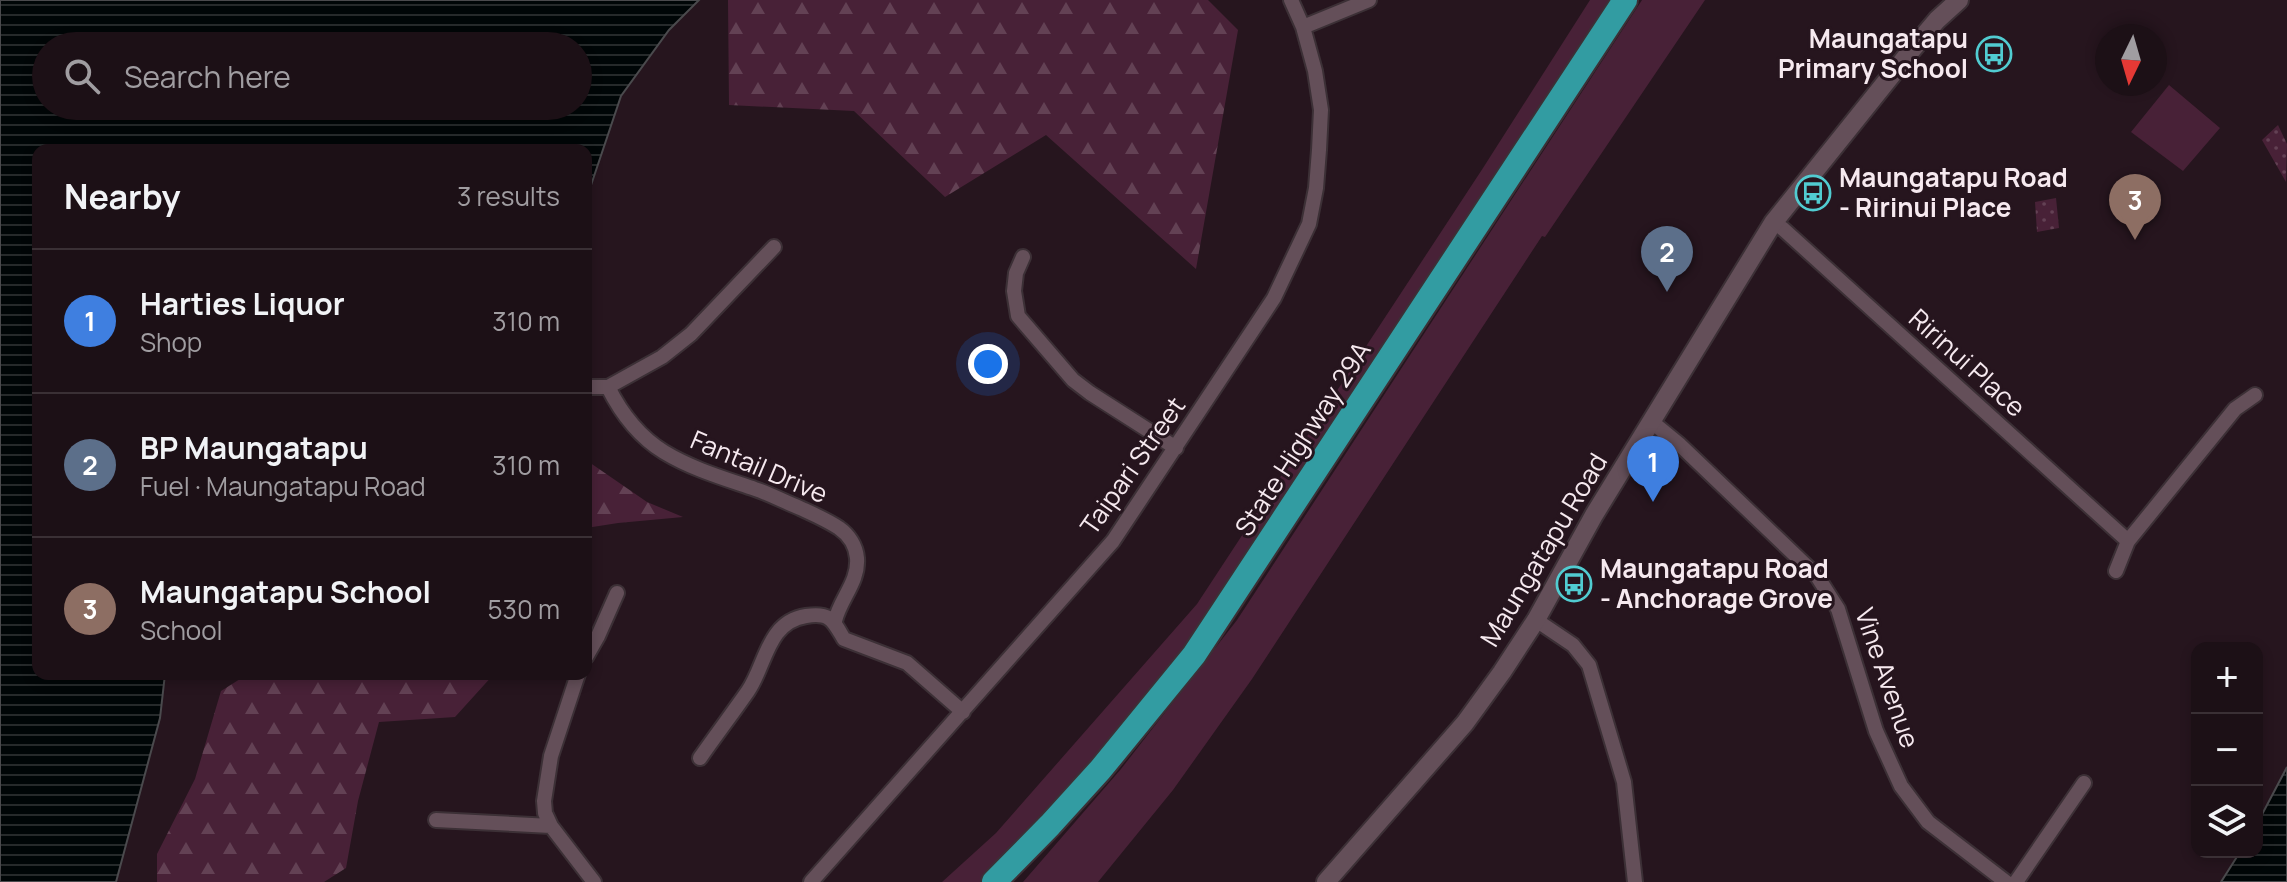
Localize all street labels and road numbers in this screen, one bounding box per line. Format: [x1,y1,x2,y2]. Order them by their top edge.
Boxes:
street label: Ririnui Place [1902,300,2034,424]
street label: State Highway 29A [1226,334,1379,543]
street label: Taipari Street [1071,389,1193,542]
street label: Fantail Drive [685,421,833,511]
street label: Maungatapu Road [1471,446,1615,653]
street label: Vine Avenue [1847,603,1929,753]

